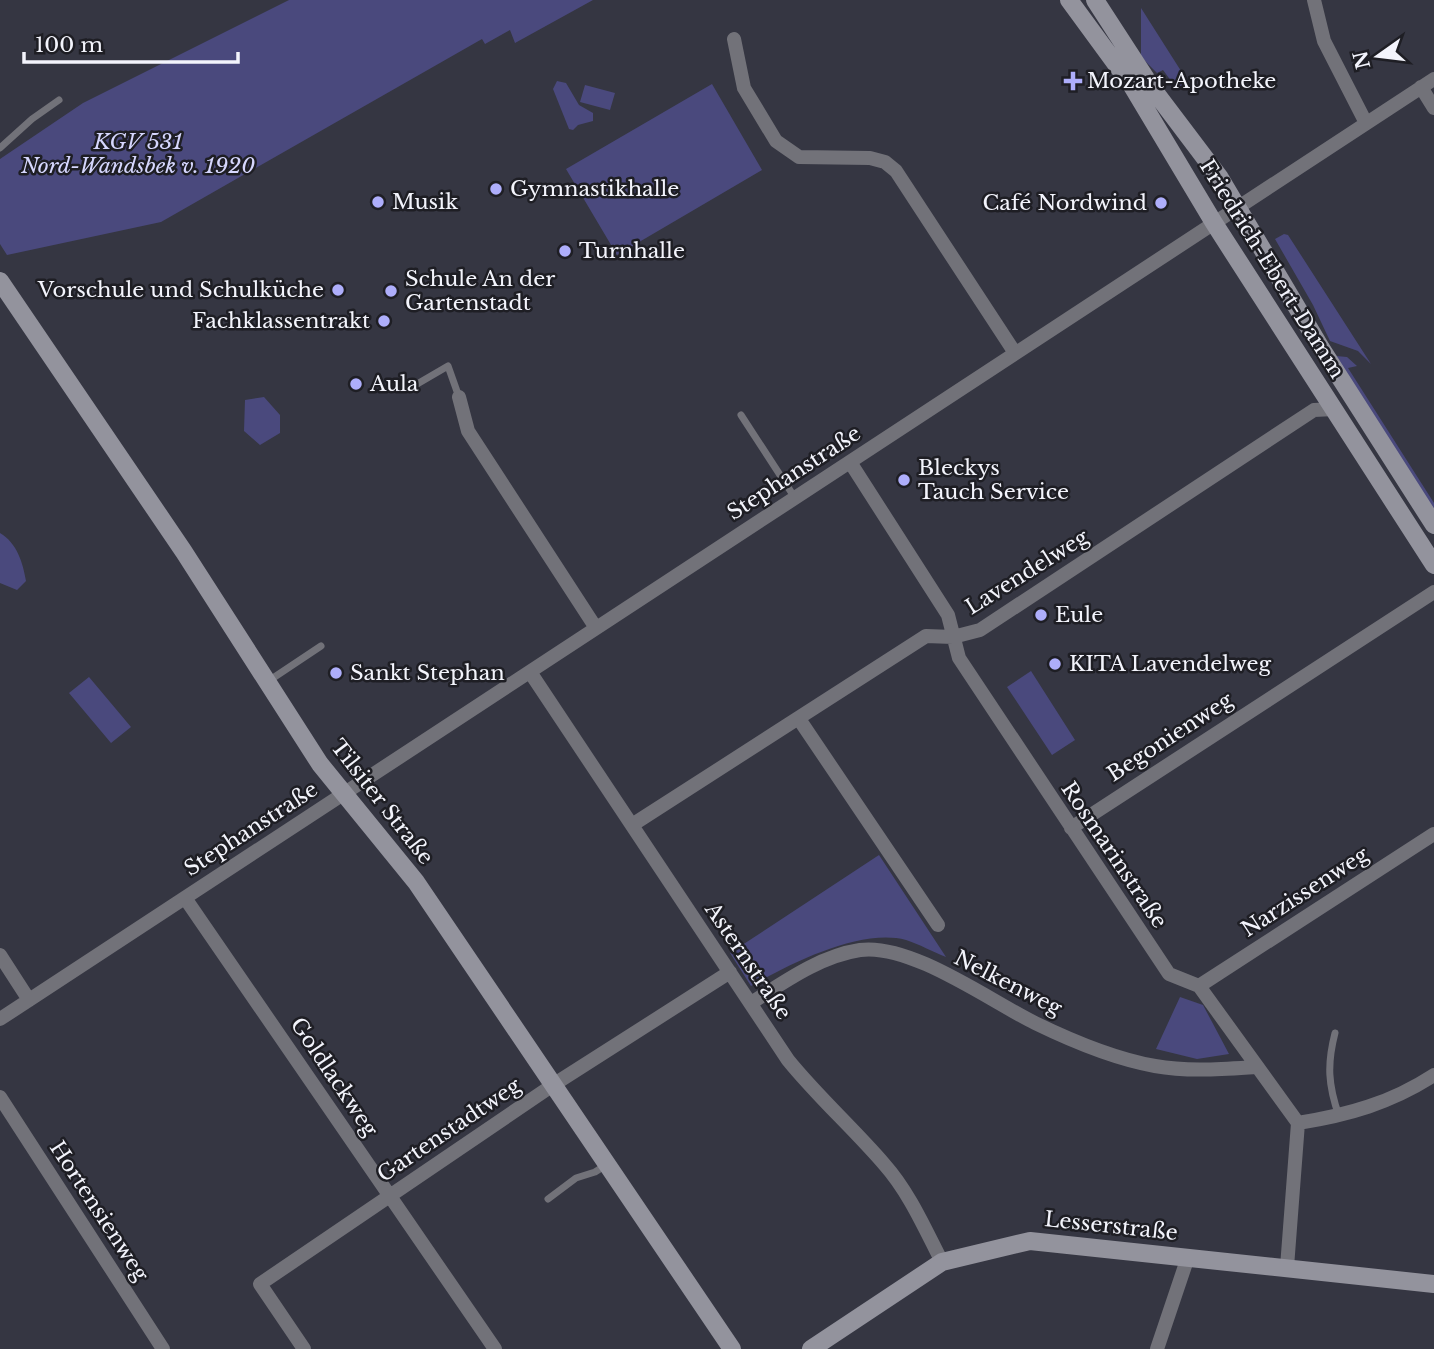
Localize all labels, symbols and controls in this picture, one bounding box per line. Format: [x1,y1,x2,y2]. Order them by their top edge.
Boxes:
scale bar [24,21,238,65]
north arrow [1343,21,1413,91]
text: 100 m [35,32,103,58]
text: N [1349,48,1375,71]
place label: Mozart-Apotheke [1087,68,1276,94]
marker: Mozart-Apotheke [1065,73,1081,89]
park label: KGV 531 Nord-Wandsbek v. 1920 [20,129,255,179]
street label: Friedrich-Ebert-Damm [1194,155,1350,384]
place label: Gymnastikhalle [510,176,679,202]
marker: Gymnastikhalle [488,181,504,197]
place label: Musik [392,189,458,215]
place label: Café Nordwind [982,190,1147,216]
marker: Musik [370,194,386,210]
marker: Café Nordwind [1153,195,1169,211]
place label: Turnhalle [579,238,685,264]
marker: Turnhalle [557,243,573,259]
place label: Schule An der Gartenstadt [405,266,555,316]
place label: Vorschule und Schulküche [37,277,324,303]
marker: Vorschule und Schulküche [330,282,346,298]
marker: Schule An der Gartenstadt [383,283,399,299]
place label: Fachklassentrakt [192,308,370,334]
marker: Fachklassentrakt [376,313,392,329]
place label: Aula [369,371,419,397]
marker: Aula [348,376,364,392]
street label: Stephanstraße [722,420,866,526]
place label: Bleckys Tauch Service [918,455,1069,505]
marker: Bleckys Tauch Service [896,472,912,488]
street label: Lavendelweg [961,524,1094,620]
place label: Eule [1055,602,1103,628]
marker: Eule [1033,607,1049,623]
place label: KITA Lavendelweg [1069,651,1272,677]
marker: KITA Lavendelweg [1047,656,1063,672]
place label: Sankt Stephan [350,660,505,686]
marker: Sankt Stephan [328,665,344,681]
street label: Begonienweg [1102,687,1238,787]
street label: Tilsiter Straße [325,734,439,870]
street label: Stephanstraße [179,776,323,882]
street label: Rosmarinstraße [1055,777,1173,933]
street label: Narzissenweg [1237,841,1374,943]
street label: Asternstraße [699,897,797,1025]
street label: Nelkenweg [950,945,1067,1021]
street label: Goldlackweg [285,1013,384,1142]
street label: Gartenstadtweg [372,1072,526,1188]
street label: Hortensienweg [44,1136,154,1286]
street label: Lesserstraße [1043,1206,1179,1246]

